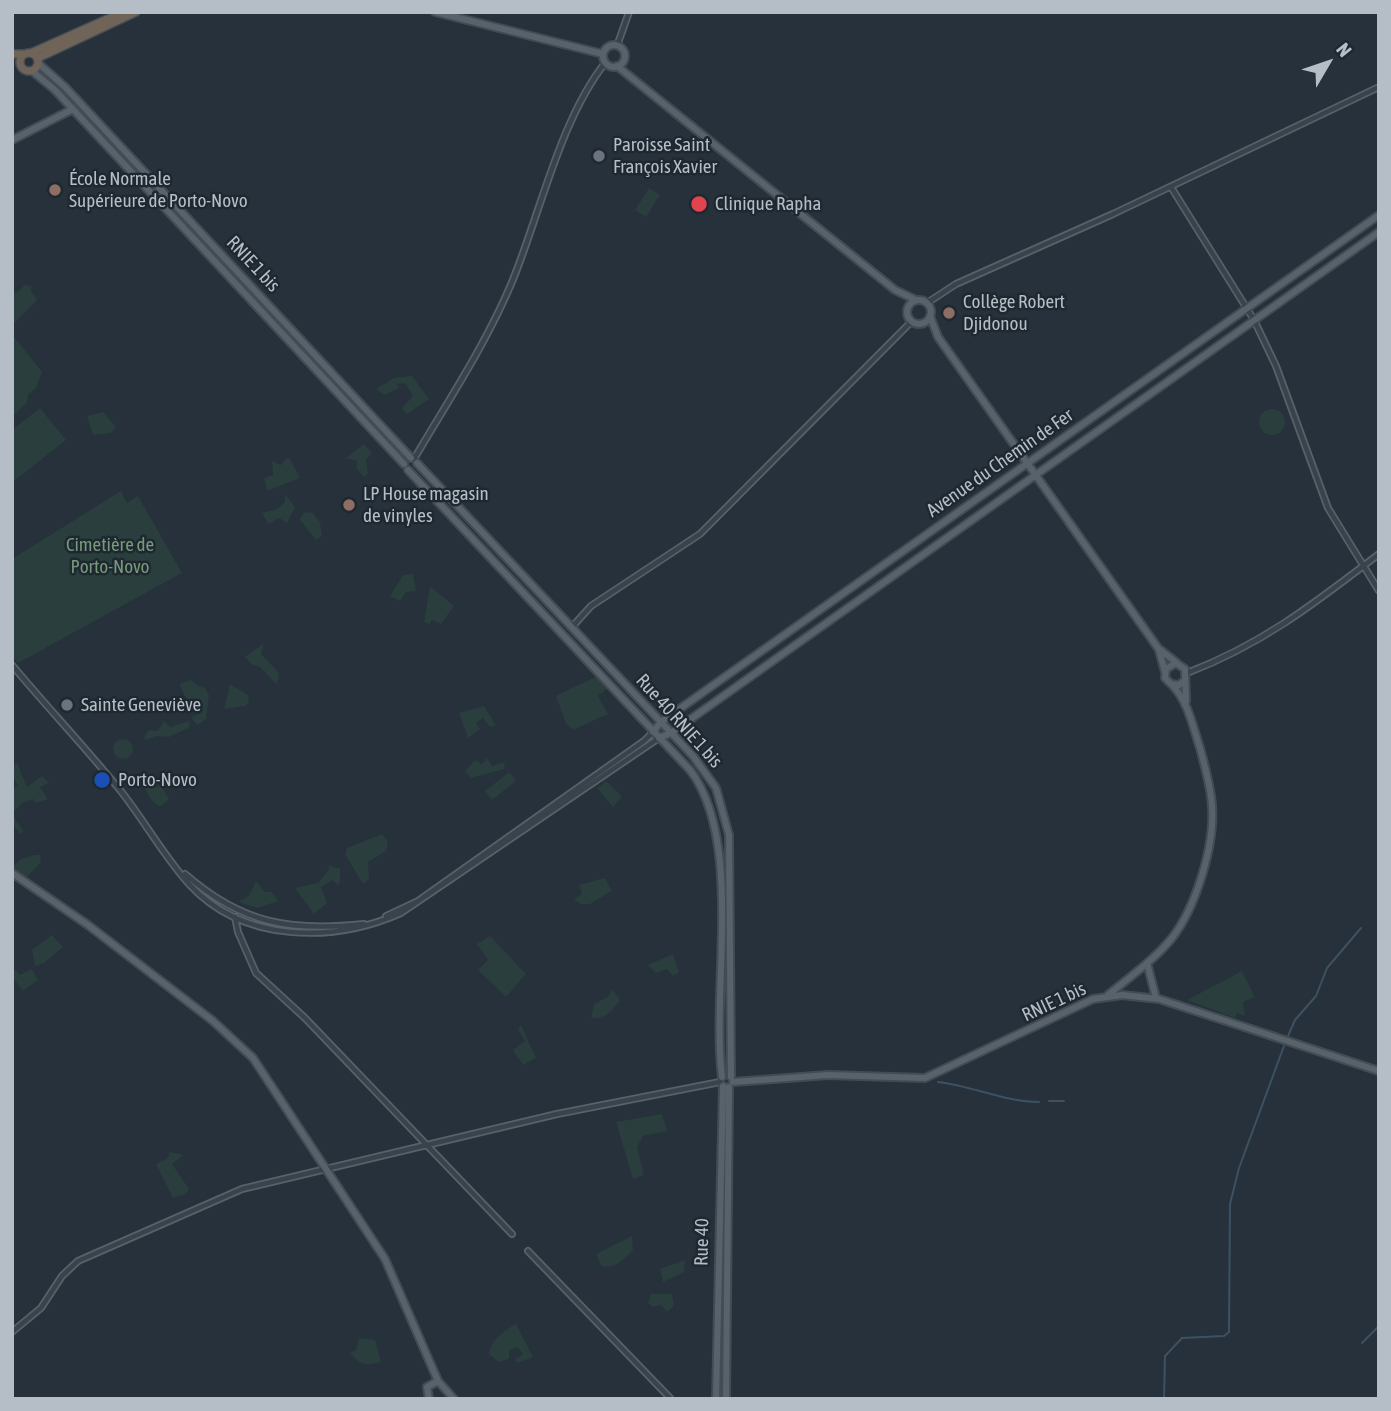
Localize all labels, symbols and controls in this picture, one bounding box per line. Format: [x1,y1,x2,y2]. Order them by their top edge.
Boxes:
north arrow [1293,28,1363,98]
text: N [1332,39,1356,61]
place label: Paroisse Saint François Xavier [613,134,717,178]
marker: Paroisse Saint François Xavier [591,148,607,164]
place label: École Normale Supérieure de Porto-Novo [69,168,248,212]
marker: École Normale Supérieure de Porto-Novo [47,182,63,198]
place label: Clinique Rapha [715,193,821,215]
marker: Clinique Rapha [689,194,709,214]
street label: RNIE 1 bis [222,231,284,297]
place label: Collège Robert Djidonou [963,291,1065,335]
marker: Collège Robert Djidonou [941,305,957,321]
street label: Avenue du Chemin de Fer [922,404,1078,522]
place label: LP House magasin de vinyles [363,483,489,527]
marker: LP House magasin de vinyles [341,497,357,513]
park label: Cimetière de Porto-Novo [66,534,154,578]
street label: Rue 40 RNIE 1 bis [631,669,727,773]
place label: Sainte Geneviève [81,694,201,716]
marker: Sainte Geneviève [59,697,75,713]
place label: Porto-Novo [118,769,197,791]
marker: Porto-Novo [92,770,112,790]
street label: RNIE 1 bis [1018,977,1090,1027]
street label: Rue 40 [690,1218,714,1266]

